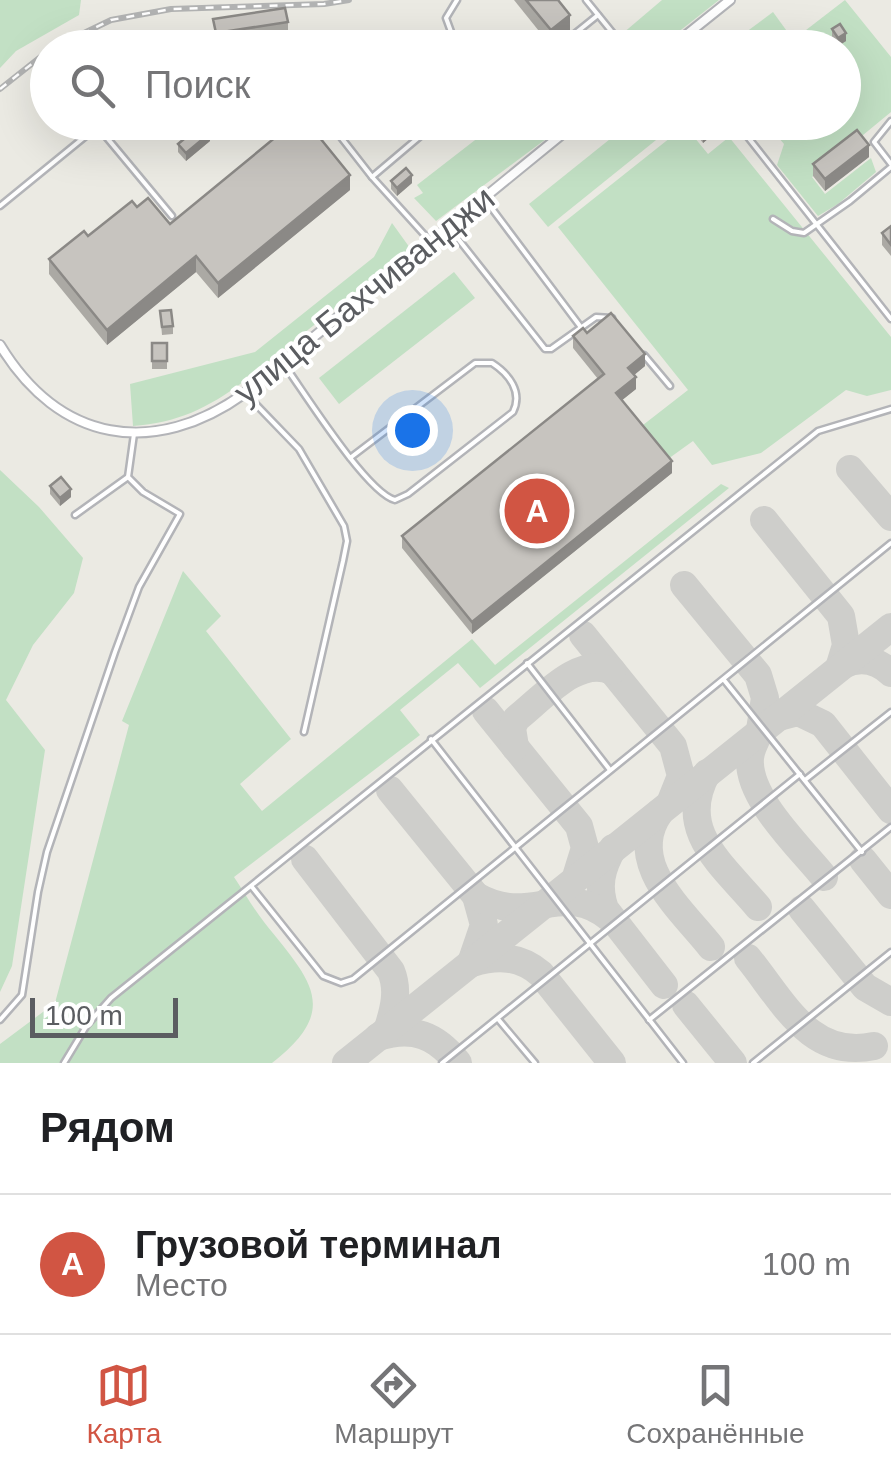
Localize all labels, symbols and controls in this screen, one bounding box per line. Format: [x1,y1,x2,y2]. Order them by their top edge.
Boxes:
search box [30,30,861,140]
icon: search [65,58,120,113]
text: Поиск [145,64,250,106]
street label: улица Бахчиванджи [226,178,502,411]
your location [387,405,438,456]
pin: A [504,474,570,548]
scale bar [30,993,178,1038]
text: 100 m [45,1000,123,1031]
text: Рядом [40,1104,175,1151]
text: Грузовой терминал [135,1224,502,1266]
text: A [61,1246,84,1282]
text: 100 m [762,1246,851,1282]
text: Место [135,1267,228,1303]
tab: Карта [86,1358,161,1450]
tab: Маршрут [334,1358,453,1450]
tab: Сохранённые [626,1358,805,1450]

